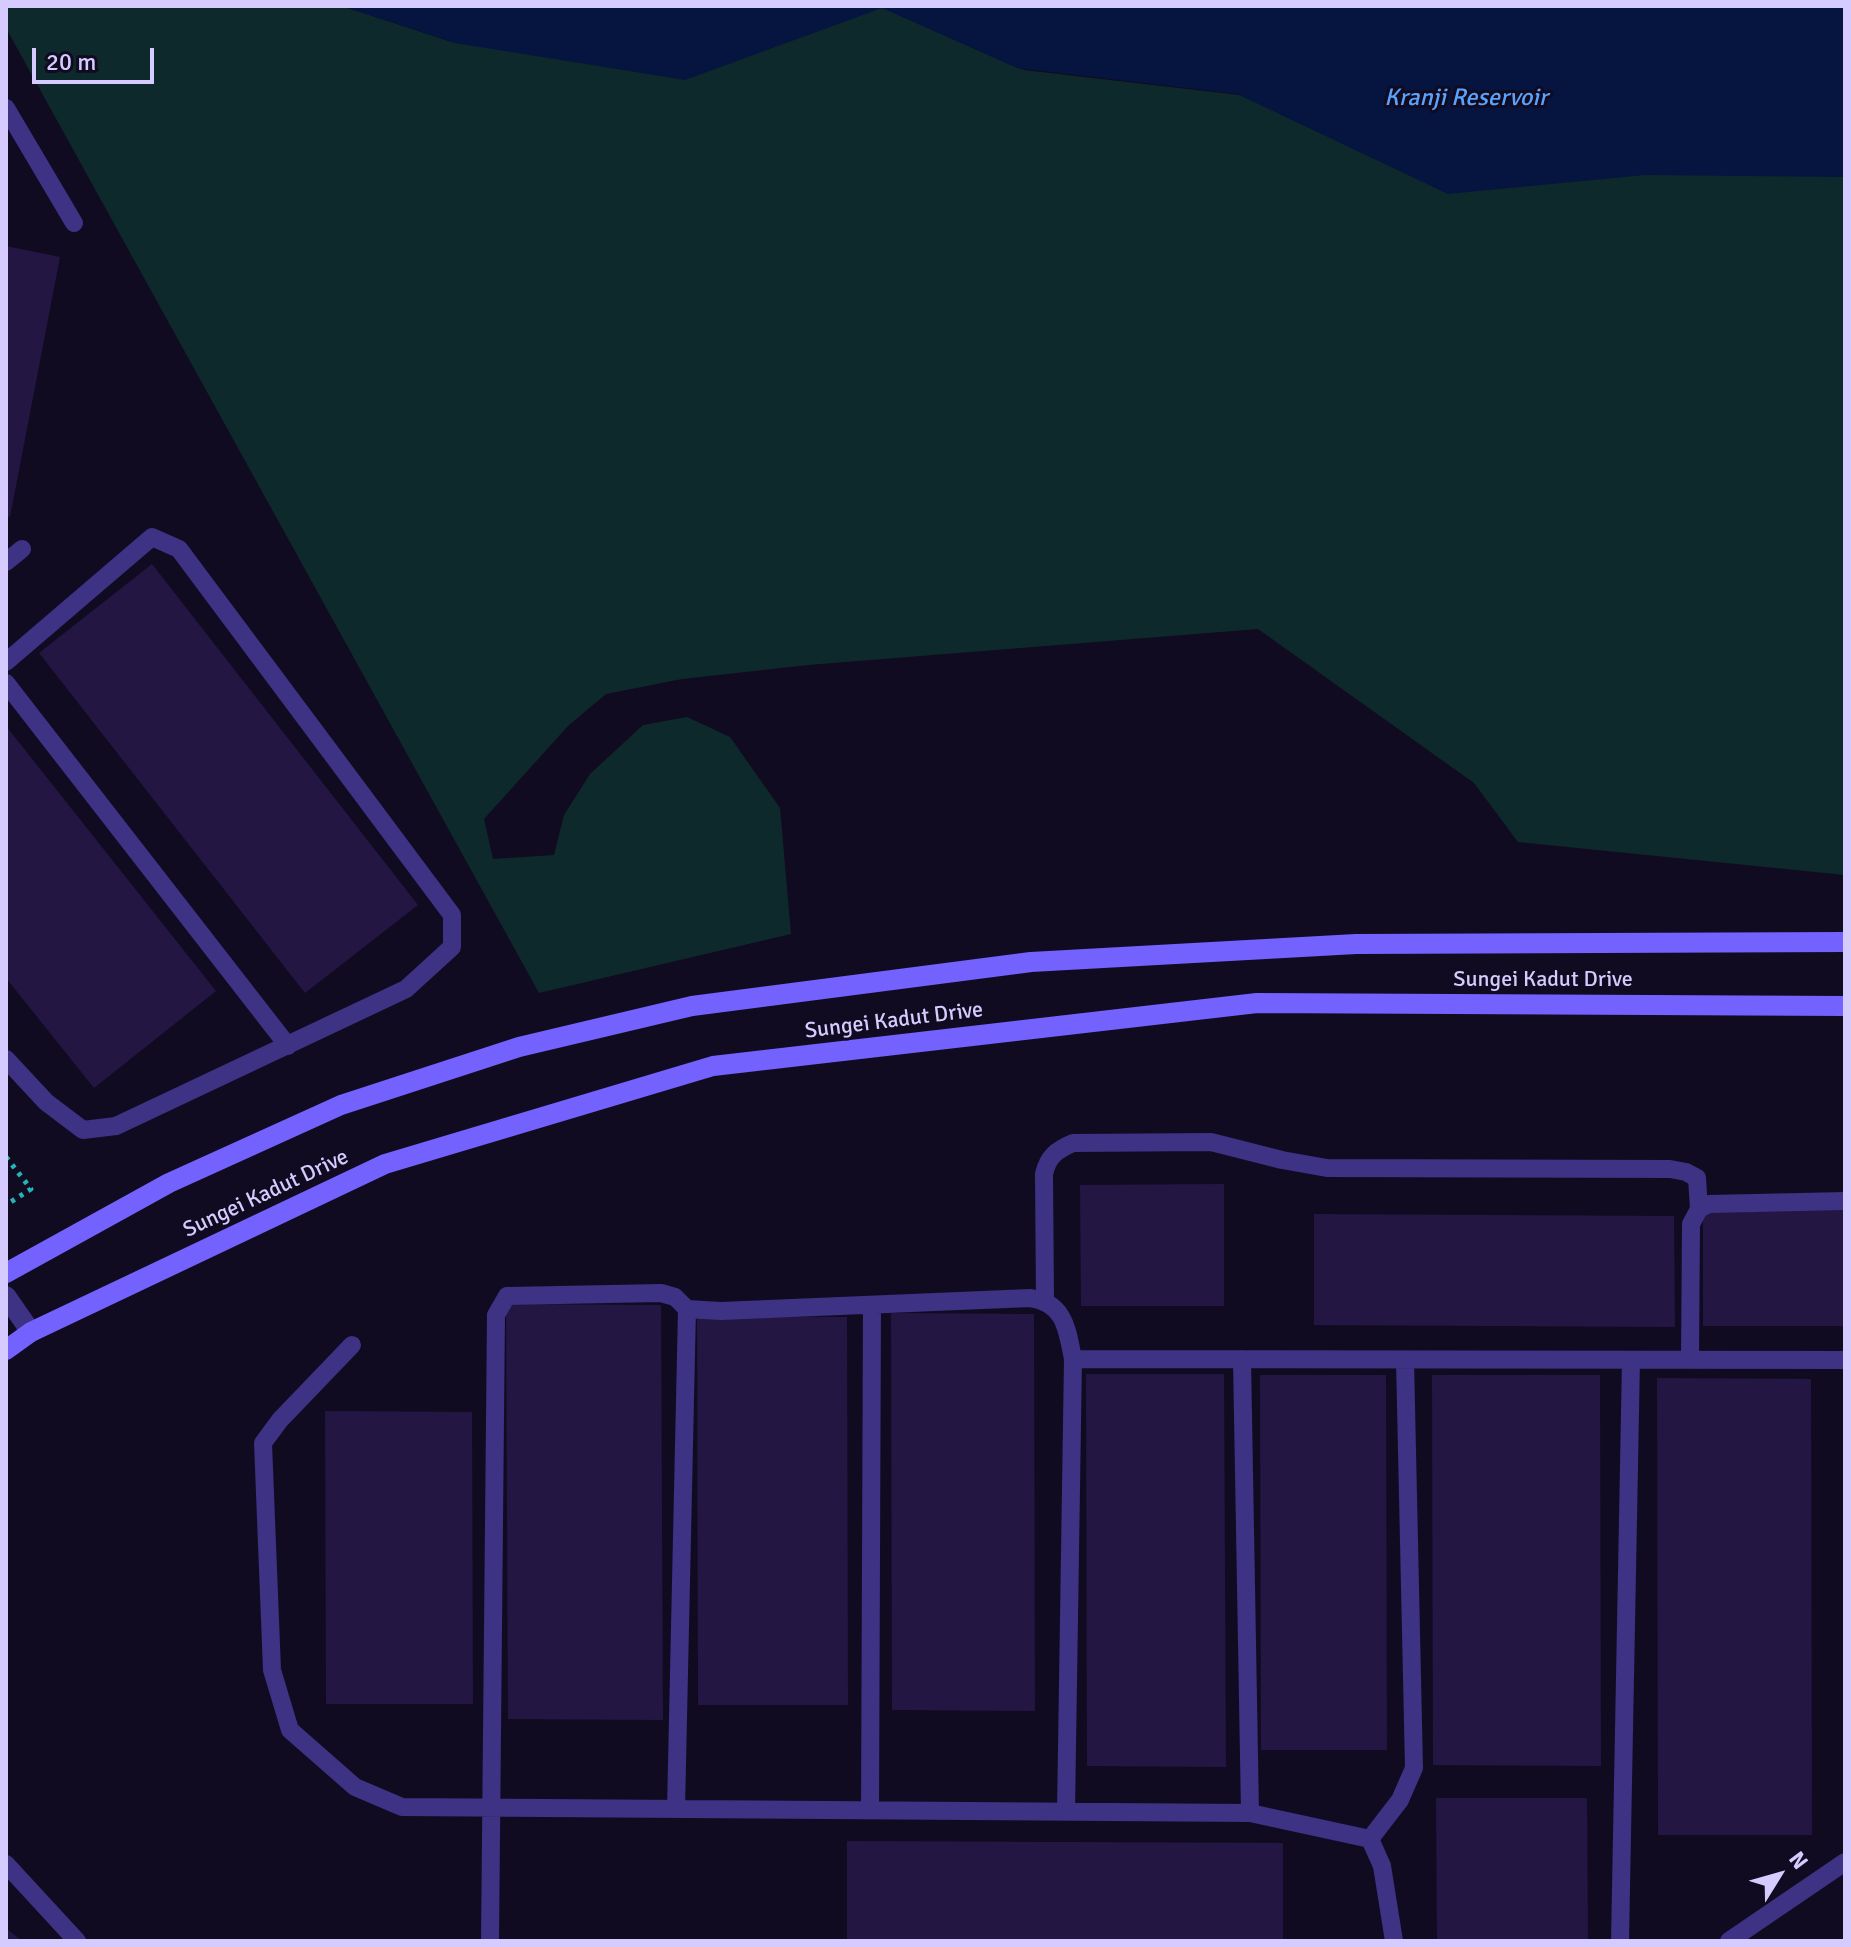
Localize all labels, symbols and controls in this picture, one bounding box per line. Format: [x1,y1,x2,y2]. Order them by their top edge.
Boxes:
scale bar [36,32,158,82]
text: 20 m [46,47,96,77]
water label: Kranji Reservoir [1384,85,1548,113]
street label: Sungei Kadut Drive [1453,967,1633,993]
street label: Sungei Kadut Drive [803,997,985,1045]
street label: Sungei Kadut Drive [179,1144,353,1244]
north arrow [1739,1835,1819,1915]
text: N [1783,1846,1814,1874]

